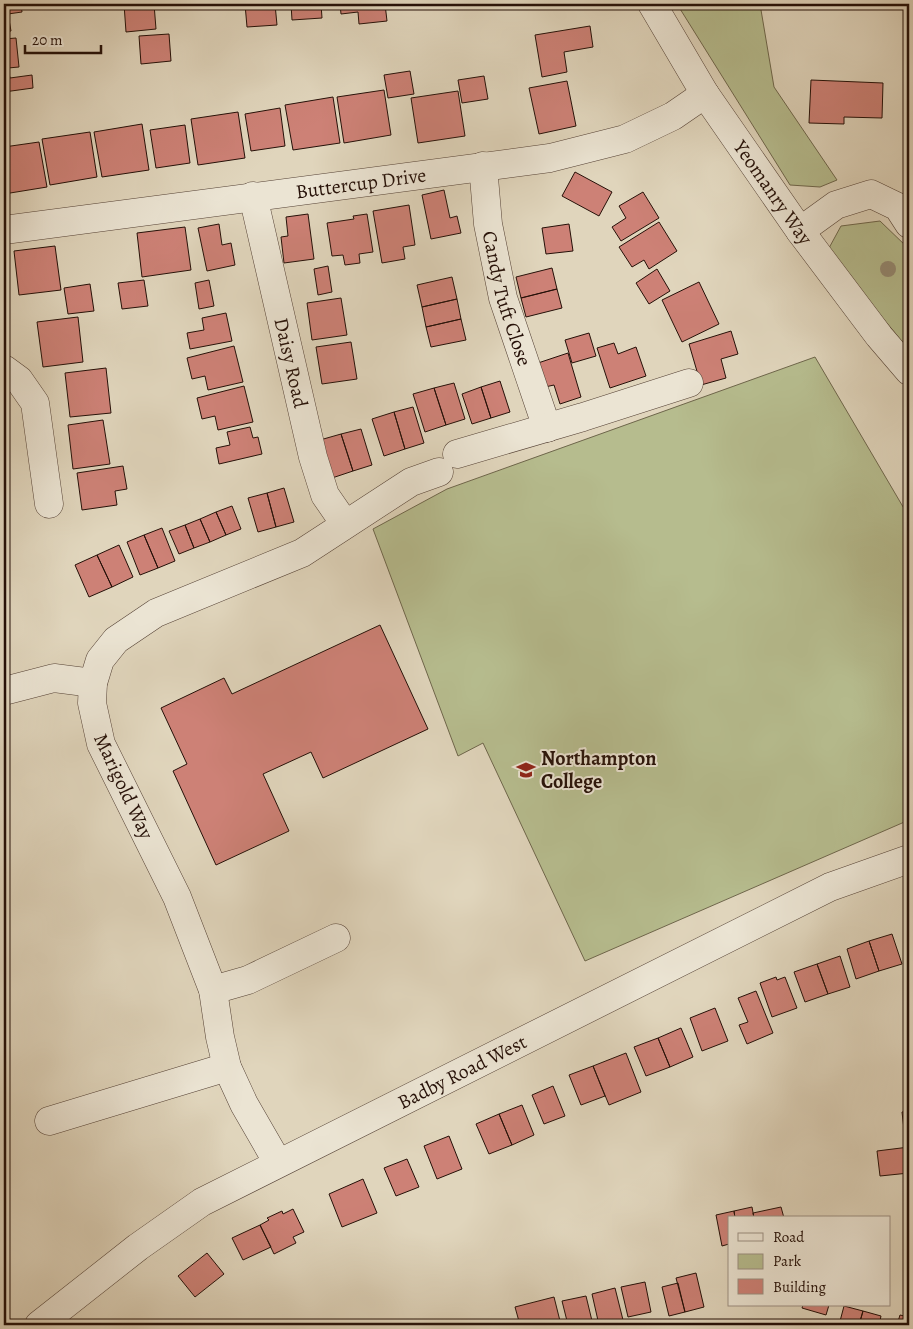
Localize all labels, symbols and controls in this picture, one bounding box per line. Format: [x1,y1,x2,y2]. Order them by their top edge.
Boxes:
scale bar [25,22,101,54]
text: 20 m [32,30,63,50]
street label: Yeomanry Way [726,134,819,251]
street label: Buttercup Drive [294,161,428,205]
street label: Candy Tuft Close [476,229,538,370]
street label: Daisy Road [267,315,314,411]
street label: Marigold Way [87,729,160,844]
place label: Northampton College [541,745,657,795]
school or university icon: Northampton College [515,759,537,781]
street label: Badby Road West [393,1028,532,1116]
legend [728,1216,890,1306]
text: Road [773,1227,805,1247]
text: Park [773,1251,802,1271]
text: Building [773,1277,826,1297]

